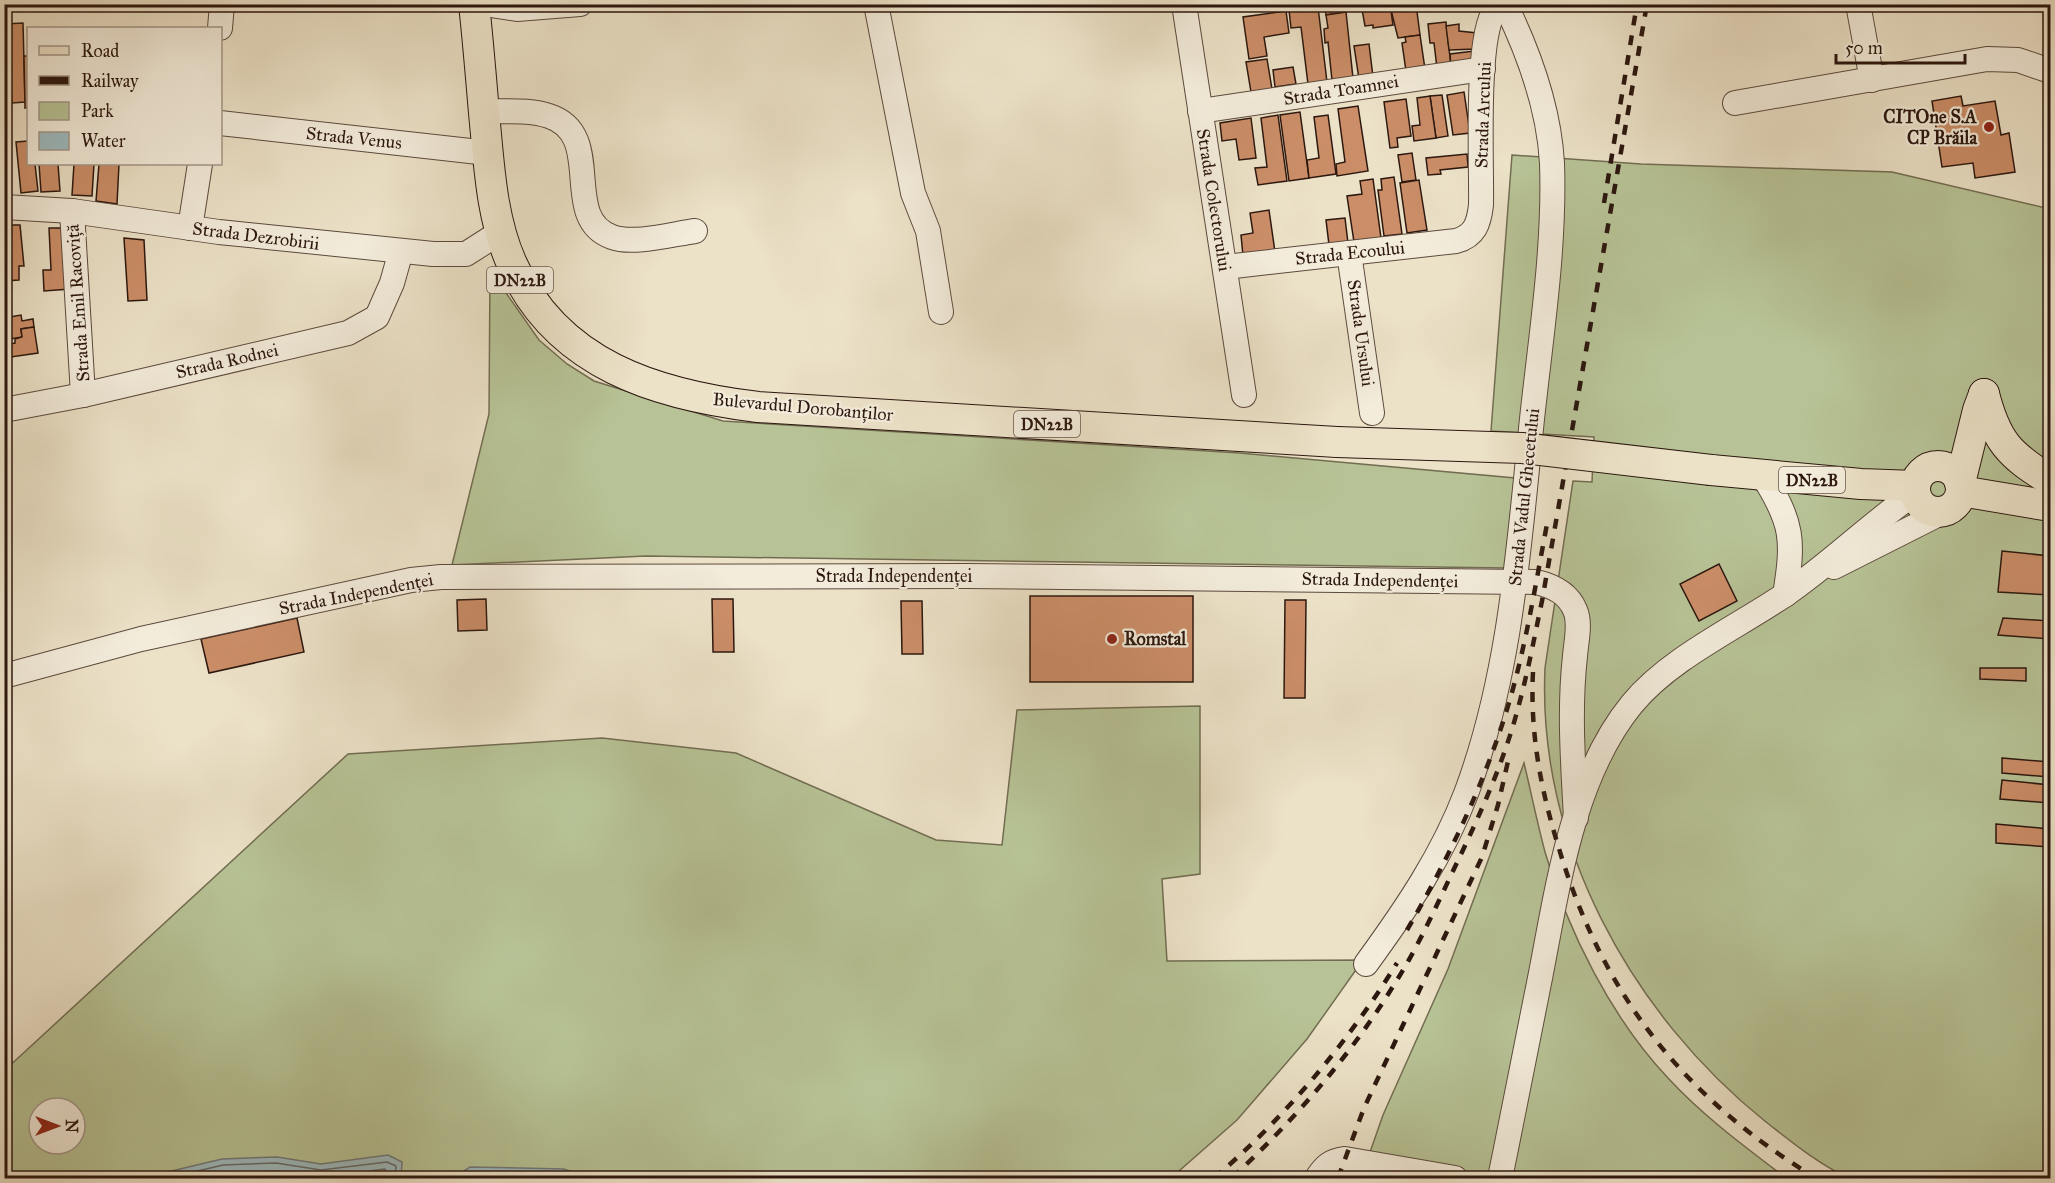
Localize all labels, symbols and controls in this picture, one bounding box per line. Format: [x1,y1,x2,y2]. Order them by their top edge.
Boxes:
legend [27,27,222,165]
scale bar [1836,27,1965,65]
text: 50 m [1845,37,1883,59]
text: Road [81,40,119,62]
street label: Strada Arcului [1470,61,1496,169]
text: Railway [81,70,139,92]
street label: Strada Toamnei [1282,70,1400,110]
text: Park [81,100,114,122]
place label: CITOne S.A CP Brăila [1883,106,1978,149]
marker: CITOne S.A CP Brăila [1982,120,1996,134]
street label: Strada Venus [305,122,403,154]
street label: Strada Colectorului [1192,127,1236,273]
text: Water [81,130,126,152]
street label: Strada Dezrobirii [191,217,321,255]
street label: Strada Emil Racoviță [61,223,94,383]
street label: Strada Ecoului [1294,236,1406,270]
road number: DN22B [487,267,553,293]
street label: Strada Ursului [1343,278,1379,388]
street label: Strada Rodnei [174,339,280,383]
street label: Bulevardul Dorobanților [712,388,894,426]
street label: Strada Vadul Ghecetului [1504,407,1544,587]
road number: DN22B [1014,411,1080,437]
road number: DN22B [1779,467,1845,493]
street label: Strada Independenței [816,565,973,587]
street label: Strada Independenței [277,568,435,620]
street label: Strada Independenței [1301,568,1459,592]
place label: Romstal [1124,628,1187,650]
marker: Romstal [1105,632,1119,646]
north arrow [27,1096,87,1156]
text: N [62,1119,81,1133]

